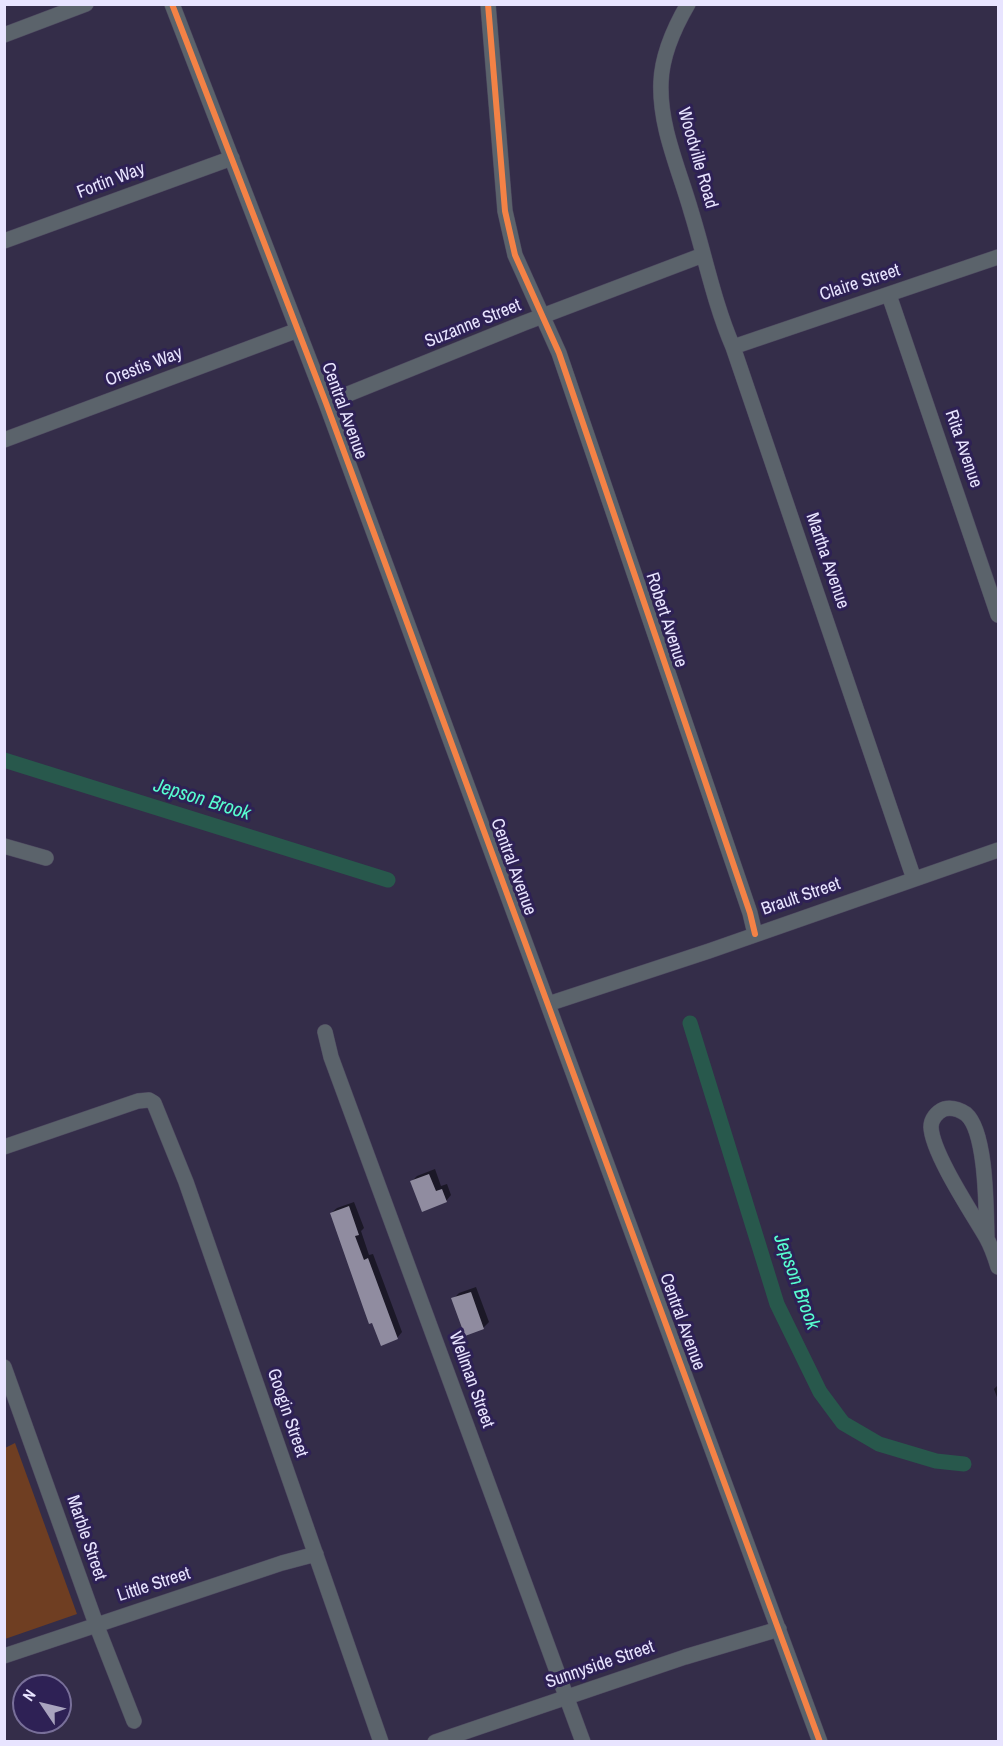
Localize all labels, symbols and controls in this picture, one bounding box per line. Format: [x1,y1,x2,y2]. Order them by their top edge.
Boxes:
street label: Woodville Road [672,105,722,211]
street label: Fortin Way [74,158,148,204]
street label: Claire Street [817,260,903,306]
street label: Suzanne Street [422,295,524,353]
street label: Orestis Way [102,342,186,392]
street label: Central Avenue [316,360,372,462]
street label: Rita Avenue [940,407,986,491]
street label: Martha Avenue [801,510,853,612]
street label: Robert Avenue [641,570,691,670]
water label: Jepson Brook [151,774,253,826]
street label: Central Avenue [485,816,541,918]
street label: Brault Street [759,873,843,921]
water label: Jepson Brook [768,1231,824,1333]
street label: Central Avenue [654,1271,710,1373]
street label: Wellman Street [444,1329,498,1431]
street label: Googin Street [262,1366,312,1460]
street label: Marble Street [61,1493,111,1583]
street label: Little Street [115,1563,193,1607]
street label: Sunnyside Street [543,1636,657,1694]
north arrow [12,1674,72,1734]
text: N [17,1685,41,1705]

